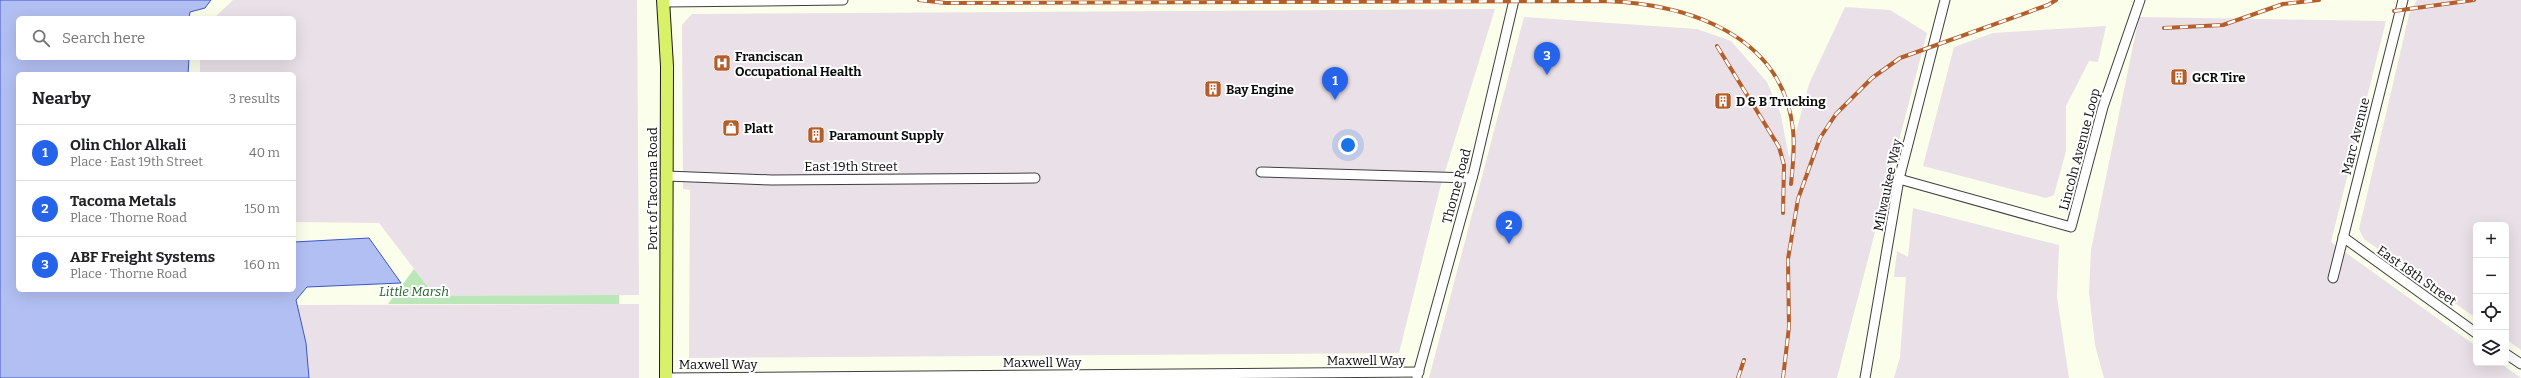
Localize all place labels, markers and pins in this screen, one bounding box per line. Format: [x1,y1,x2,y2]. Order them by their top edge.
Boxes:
pin: 3 [1534,42,1560,75]
place label: Franciscan Occupational Health [735,49,862,79]
hospital icon: Franciscan Occupational Health [712,53,732,73]
pin: 1 [1322,67,1348,100]
building icon: GCR Tire [2169,67,2189,87]
place label: GCR Tire [2192,70,2246,85]
building icon: Bay Engine [1203,79,1223,99]
place label: Bay Engine [1226,82,1294,97]
building icon: D & B Trucking [1713,91,1733,111]
place label: D & B Trucking [1736,94,1826,109]
shop icon: Platt [721,118,741,138]
place label: Platt [744,121,773,136]
building icon: Paramount Supply [806,125,826,145]
place label: Paramount Supply [829,128,944,143]
pin: 2 [1496,211,1522,244]

